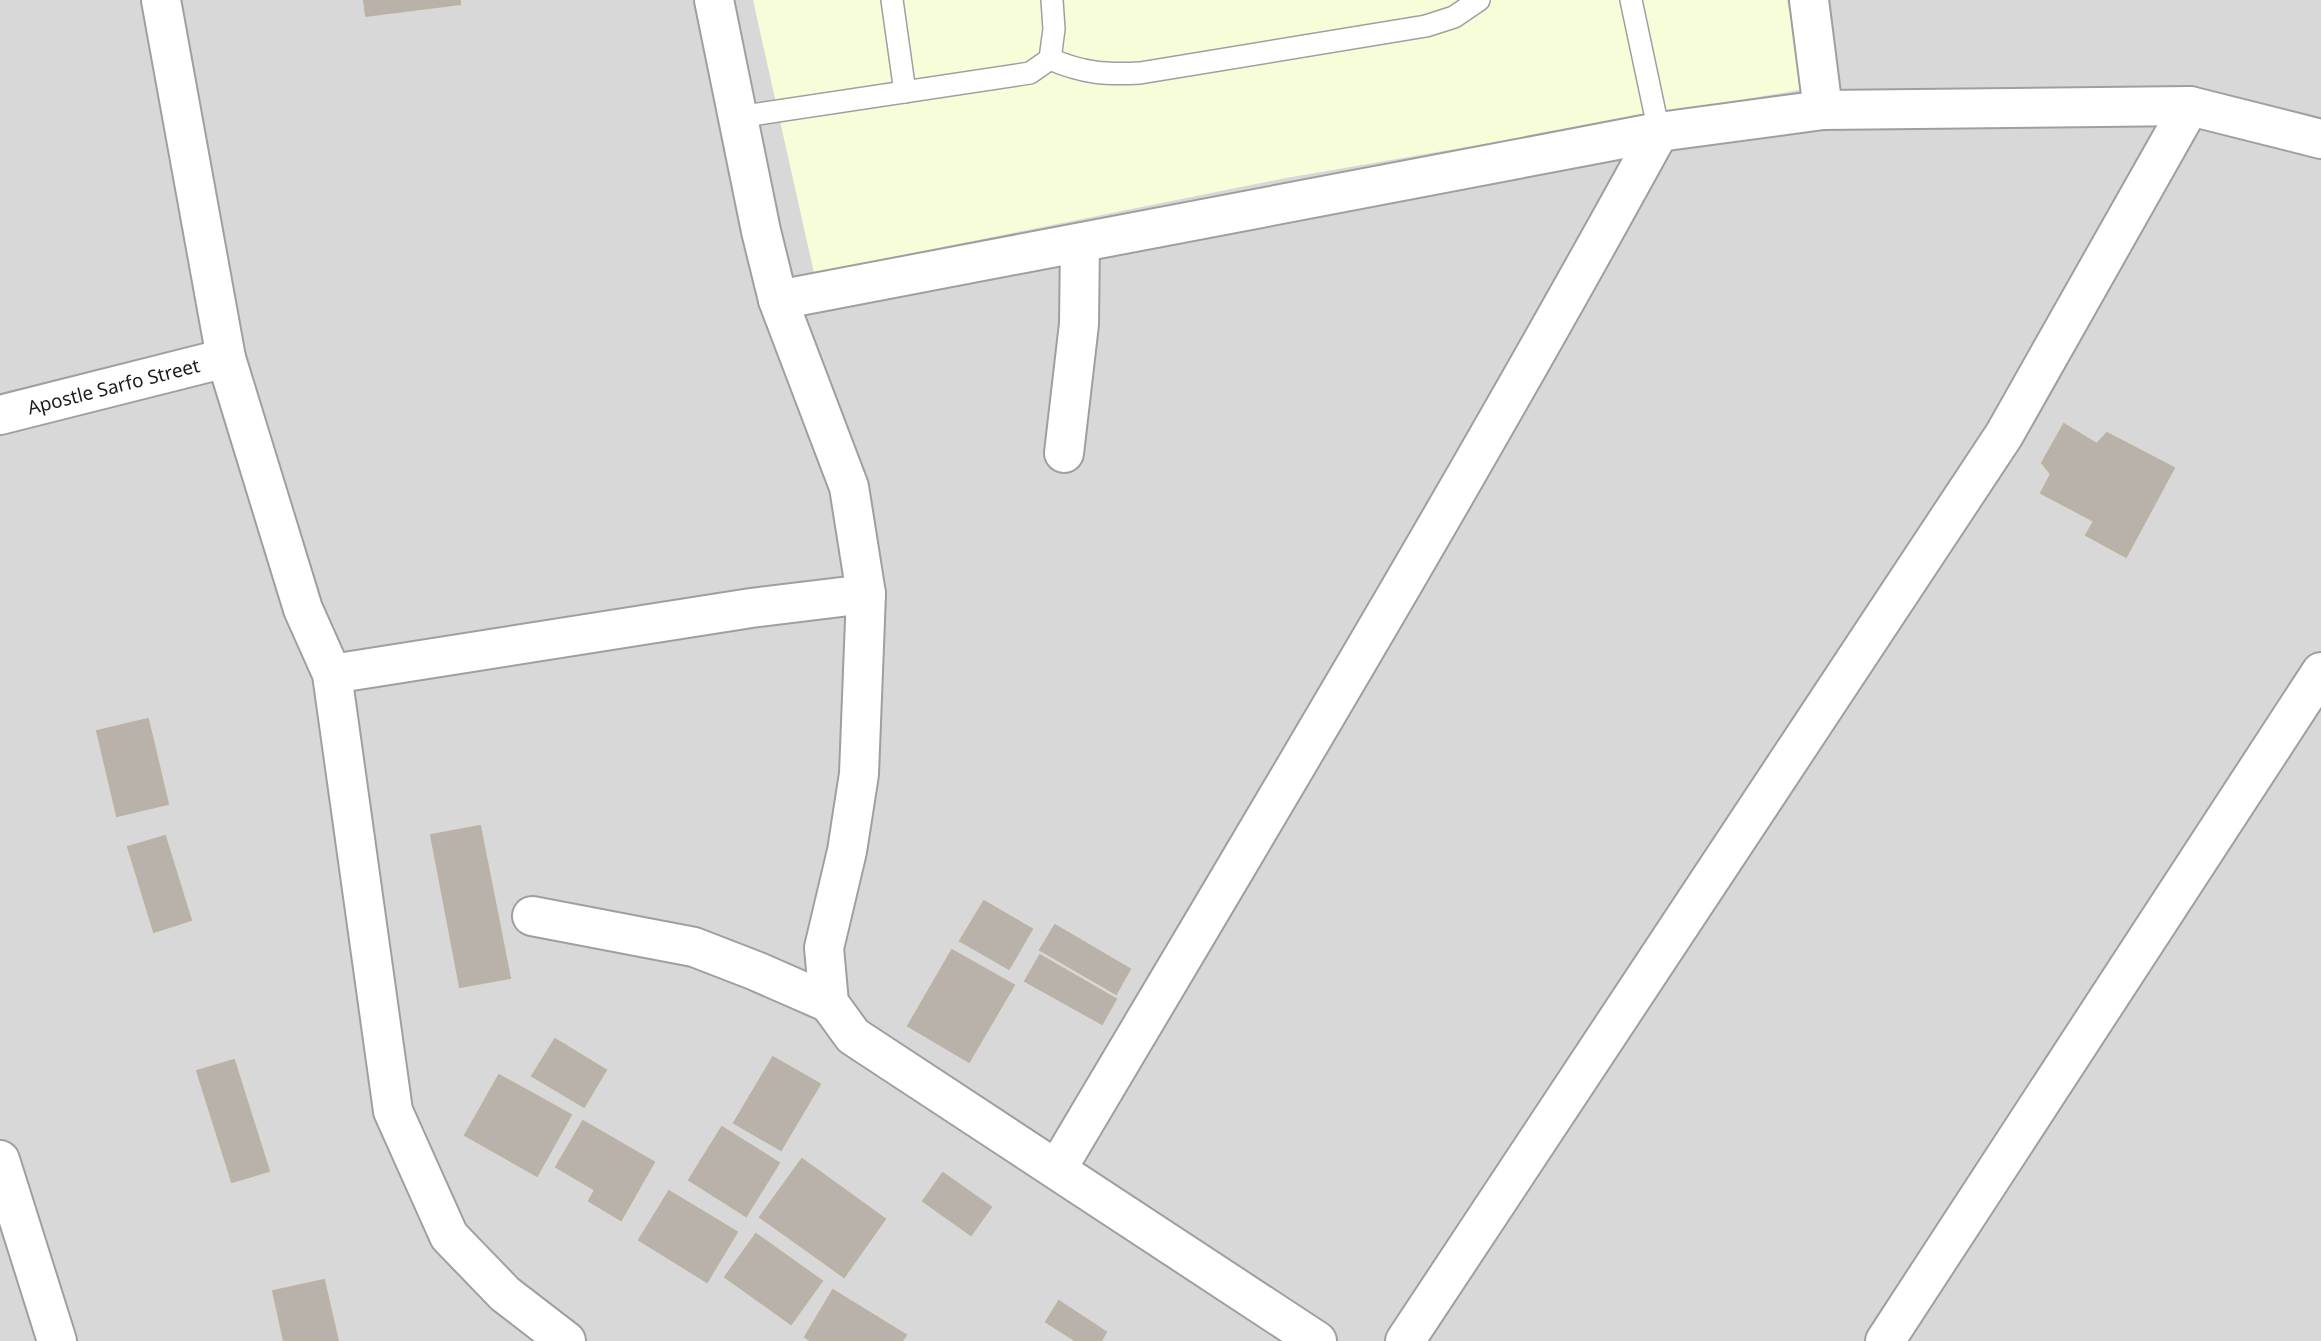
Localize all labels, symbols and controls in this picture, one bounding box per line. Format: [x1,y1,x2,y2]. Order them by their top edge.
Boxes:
street label: Apostle Sarfo Street [24,352,203,421]

